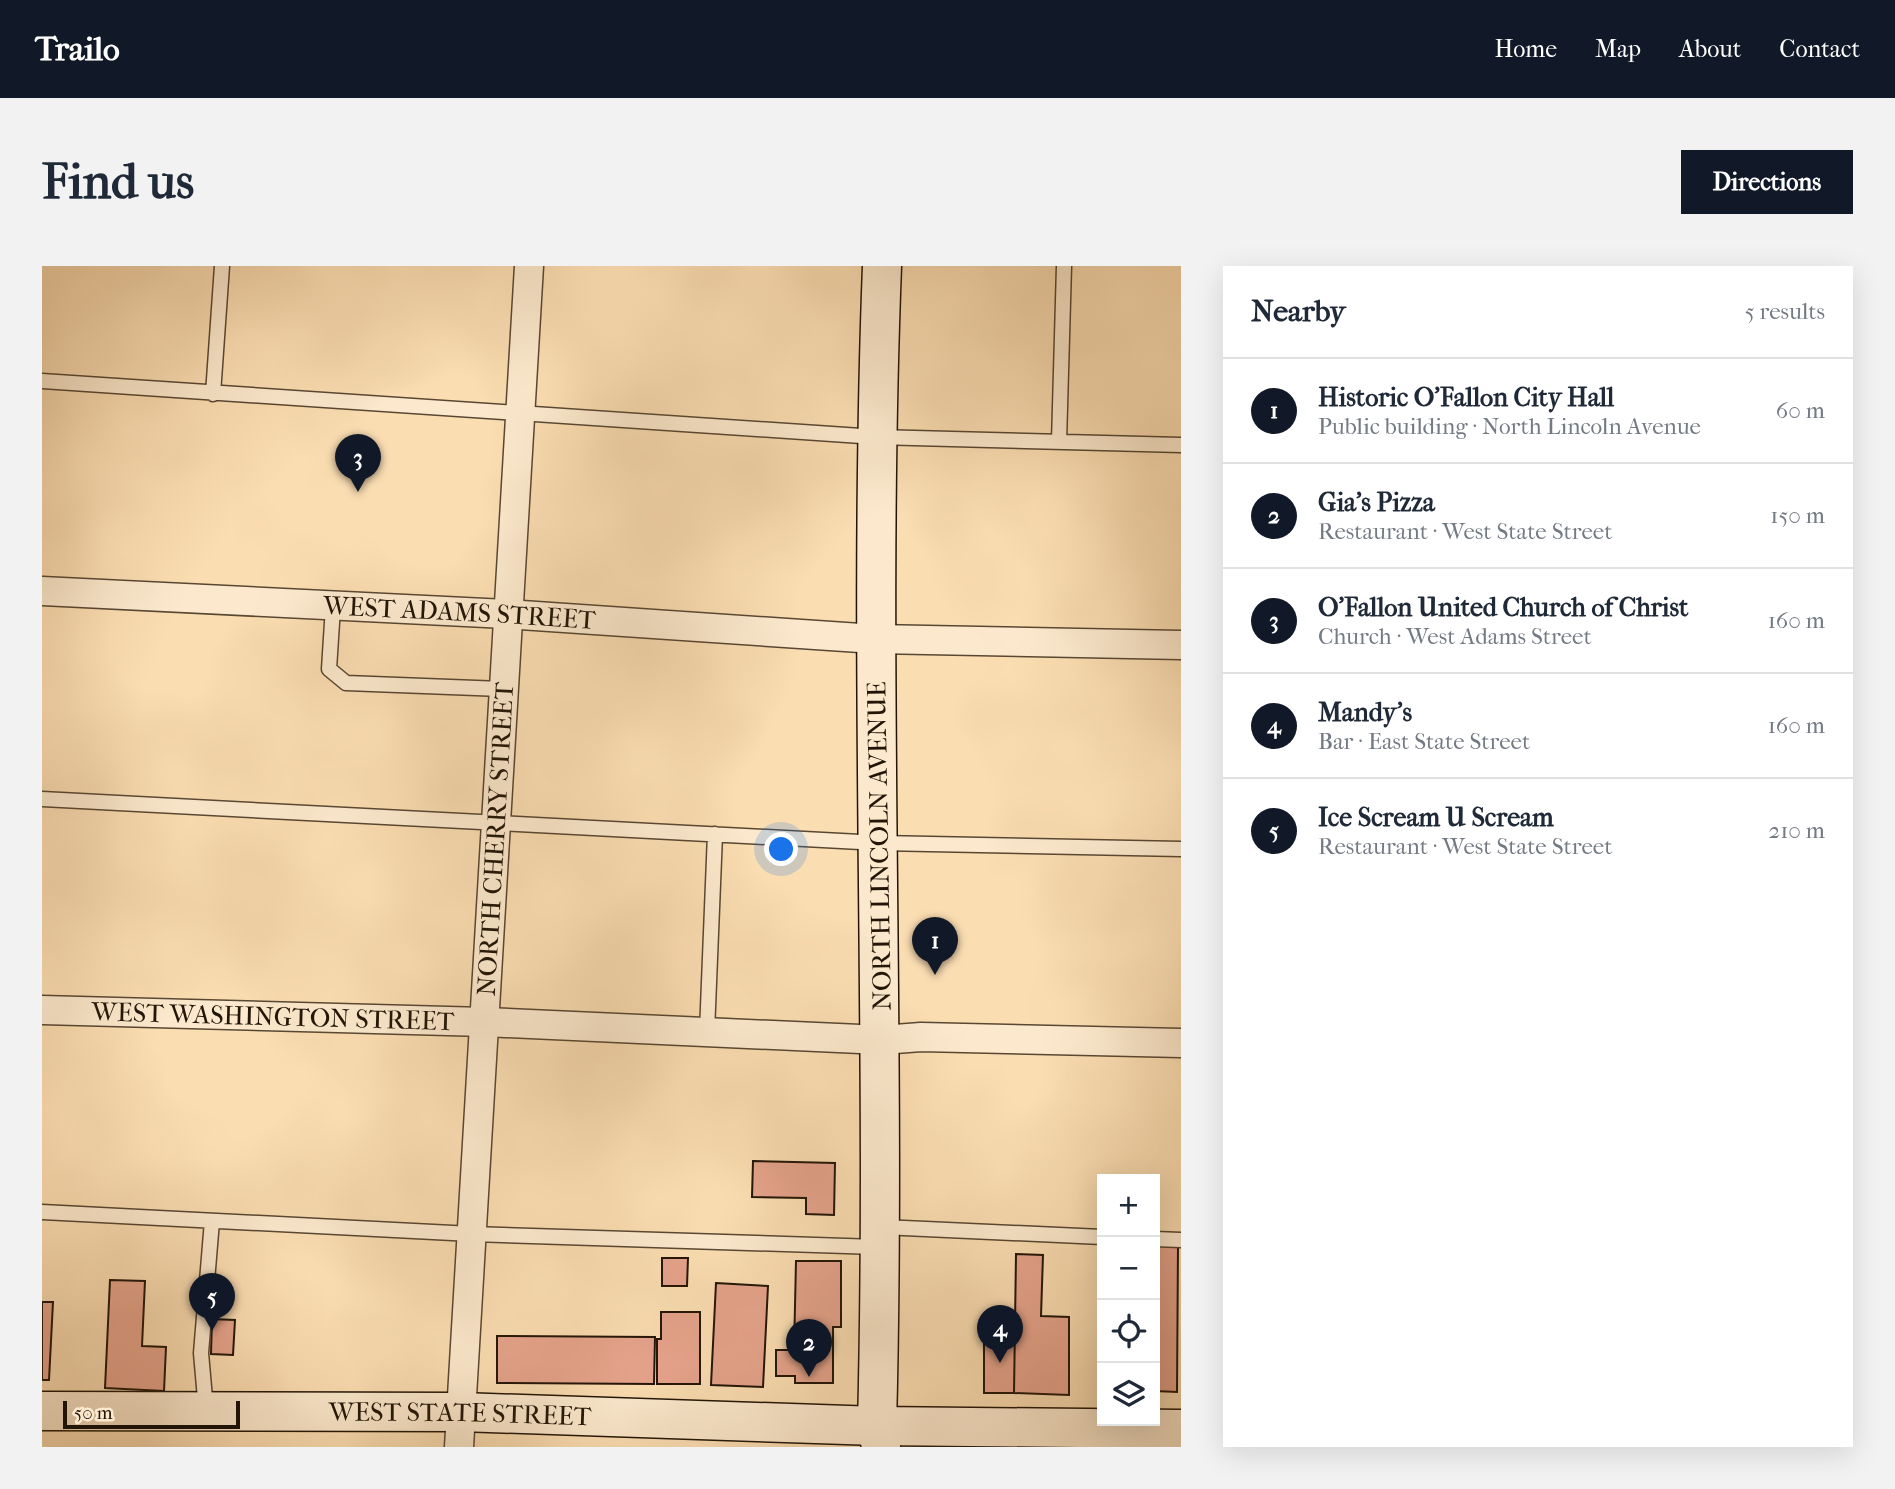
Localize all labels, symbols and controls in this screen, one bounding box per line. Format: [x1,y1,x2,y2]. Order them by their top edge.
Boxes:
text: Trailo [35,30,120,69]
text: Home [1495,35,1557,63]
text: Map [1595,35,1641,63]
text: About [1679,35,1741,63]
text: Contact [1779,35,1860,63]
button: Directions [1681,150,1853,214]
text: Find us [42,153,194,211]
text: Nearby [1251,294,1346,329]
text: 5 results [1745,298,1825,325]
text: Historic O'Fallon City Hall [1318,382,1614,413]
text: 1 [1270,397,1278,424]
text: 60 m [1776,397,1825,424]
text: Public building · North Lincoln Avenue [1318,413,1701,440]
pin: 3 [335,434,381,492]
text: Gia's Pizza [1318,487,1435,518]
text: 2 [1268,502,1280,529]
text: 150 m [1770,502,1825,529]
text: Restaurant · West State Street [1318,518,1612,545]
street label: WEST ADAMS STREET [321,590,597,636]
text: O'Fallon United Church of Christ [1318,592,1688,623]
text: 3 [1269,607,1279,634]
text: 160 m [1768,607,1825,634]
text: Church · West Adams Street [1318,623,1592,650]
street label: NORTH CHERRY STREET [471,681,520,997]
street label: NORTH LINCOLN AVENUE [861,681,898,1011]
text: Mandy's [1318,697,1412,728]
text: 4 [1267,712,1281,739]
text: 160 m [1768,712,1825,739]
text: Bar · East State Street [1318,728,1530,755]
text: Ice Scream U Scream [1318,802,1554,833]
text: 5 [1269,817,1279,844]
text: 210 m [1768,817,1825,844]
your location [764,832,798,866]
text: Restaurant · West State Street [1318,833,1612,860]
pin: 1 [912,917,958,975]
street label: WEST WASHINGTON STREET [90,996,455,1037]
map controls [1097,1174,1160,1426]
button: + [1097,1174,1160,1237]
button: − [1097,1237,1160,1300]
pin: 5 [189,1273,235,1331]
button: locate [1097,1300,1160,1363]
pin: 4 [977,1305,1023,1363]
pin: 2 [786,1319,832,1377]
button: layers [1097,1363,1160,1426]
street label: WEST STATE STREET [328,1397,592,1432]
scale bar [63,1398,240,1430]
text: 50 m [74,1402,113,1424]

